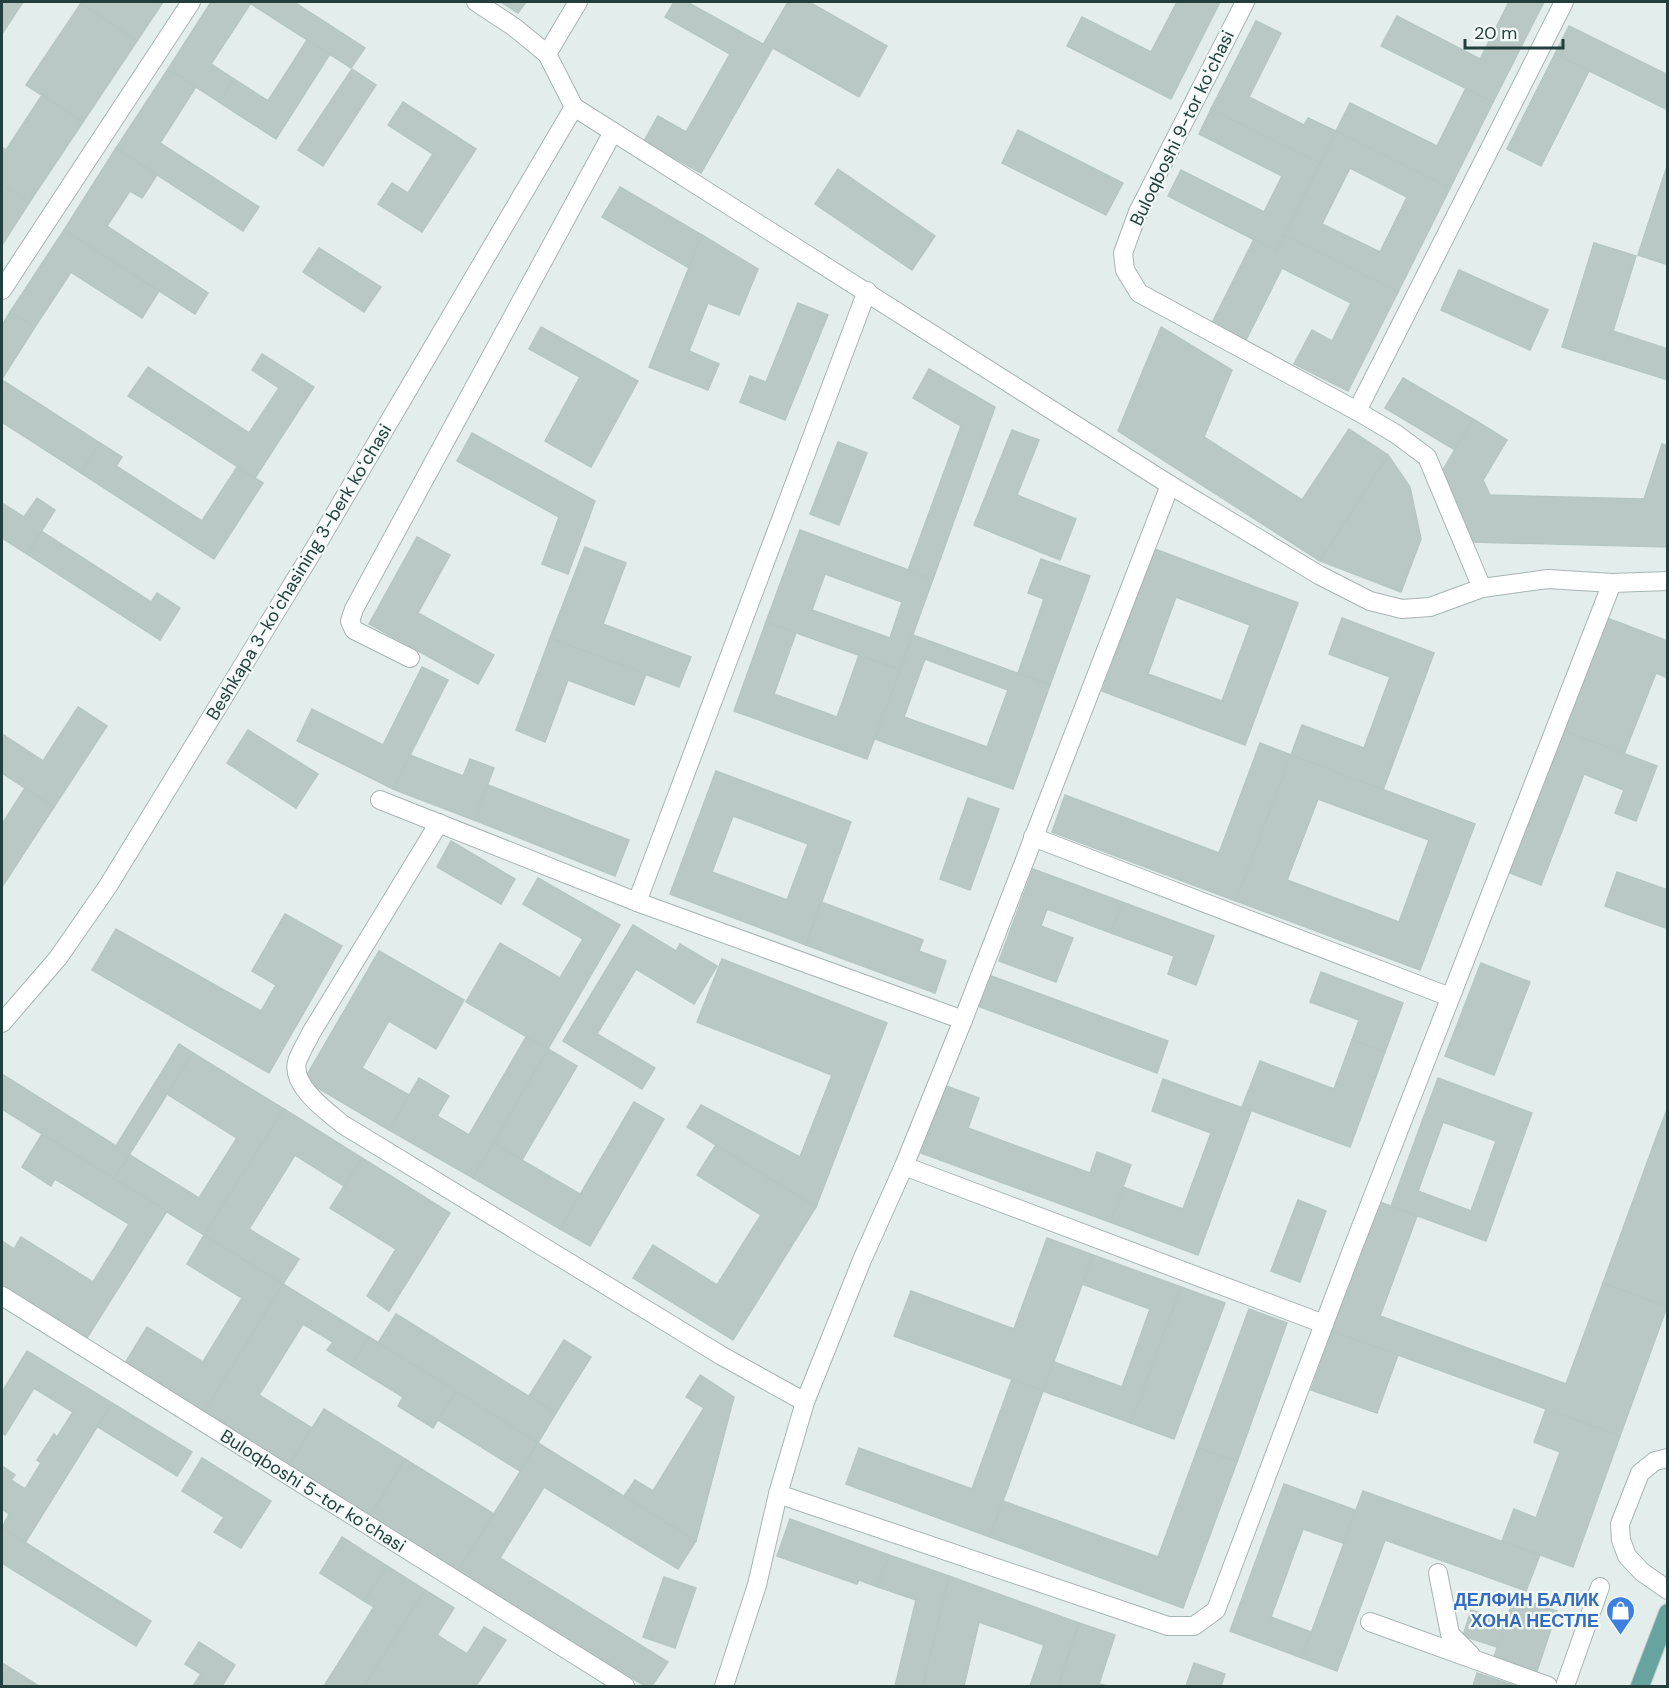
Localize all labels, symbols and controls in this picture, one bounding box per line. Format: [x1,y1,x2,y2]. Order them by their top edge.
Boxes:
scale bar [1465,12,1562,50]
text: 20 m [1474,21,1517,45]
street label: Buloqboshi 9-tor koʻchasi [1124,26,1240,230]
street label: Beshkapa 3-koʻchasining 3-berk koʻchasi [201,419,397,725]
street label: Buloqboshi 5-tor koʻchasi [216,1424,410,1558]
place label: ДЕЛФИН БАЛИК ХОНА НЕСТЛЕ [1454,1588,1600,1633]
shop icon: ДЕЛФИН БАЛИК ХОНА НЕСТЛЕ [1604,1594,1636,1636]

